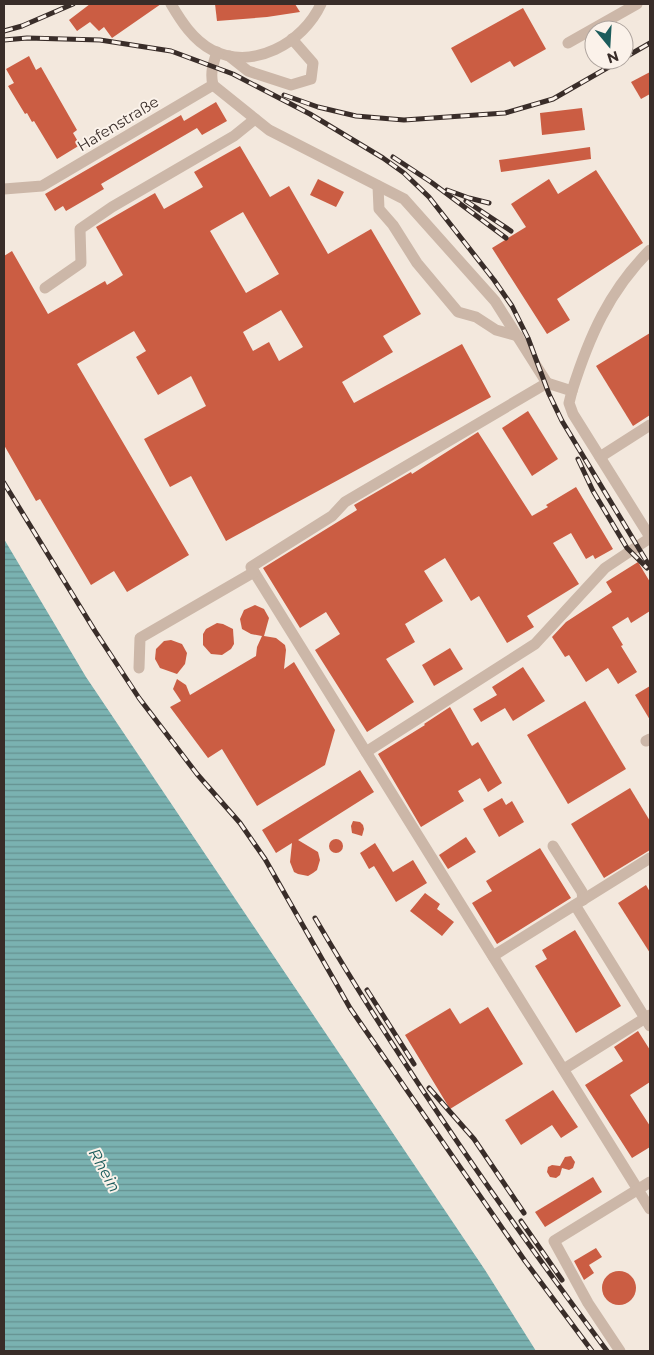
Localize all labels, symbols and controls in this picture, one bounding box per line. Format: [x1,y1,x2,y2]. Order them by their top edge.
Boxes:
north arrow [584,20,634,70]
text: N [605,47,621,68]
street label: Hafenstraße [73,92,162,155]
water label: Rhein [85,1145,124,1195]

